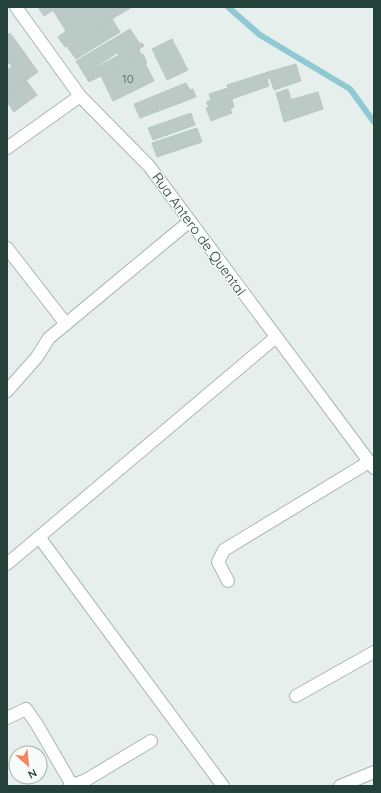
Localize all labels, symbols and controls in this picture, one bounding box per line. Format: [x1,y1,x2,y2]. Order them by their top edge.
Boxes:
house number: 10 [122,71,134,86]
street label: Rua Antero de Quental [148,169,250,299]
north arrow [8,745,48,785]
text: N [26,766,39,782]

